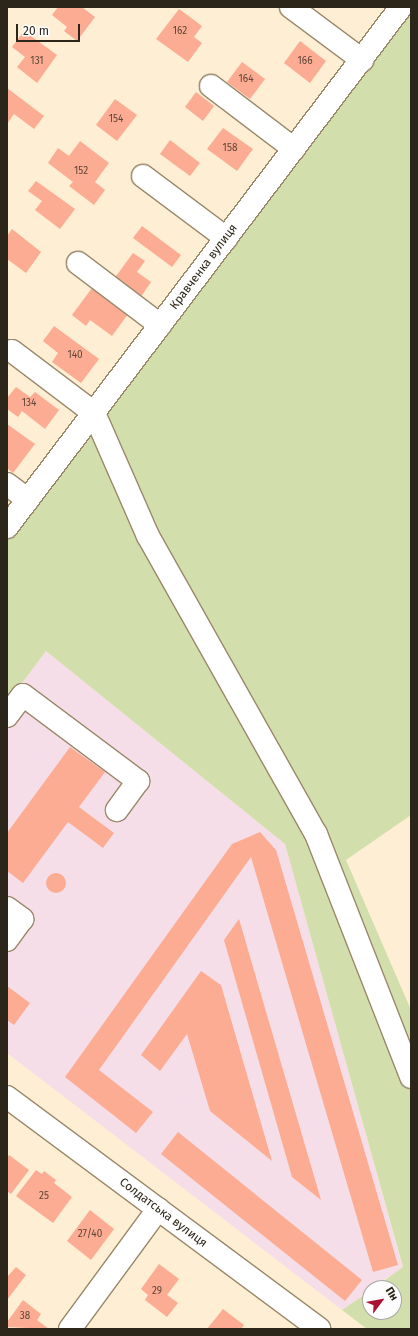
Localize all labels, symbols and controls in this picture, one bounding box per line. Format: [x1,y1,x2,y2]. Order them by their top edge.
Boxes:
scale bar [18,16,82,42]
text: 20 m [23,24,49,38]
house number: 162 [173,26,187,38]
house number: 131 [30,56,44,68]
house number: 166 [298,56,312,68]
house number: 164 [239,74,253,86]
house number: 154 [109,114,123,126]
house number: 158 [223,143,237,155]
house number: 152 [74,166,88,178]
street label: Кравченка вулиця [167,221,241,313]
house number: 140 [67,350,83,362]
house number: 134 [22,398,36,410]
street label: Солдатська вулиця [116,1175,210,1251]
house number: 25 [39,1191,49,1203]
house number: 27/40 [78,1229,102,1241]
north arrow [362,1280,402,1320]
text: Пн [383,1285,401,1303]
house number: 29 [152,1286,162,1298]
house number: 38 [20,1311,30,1323]

